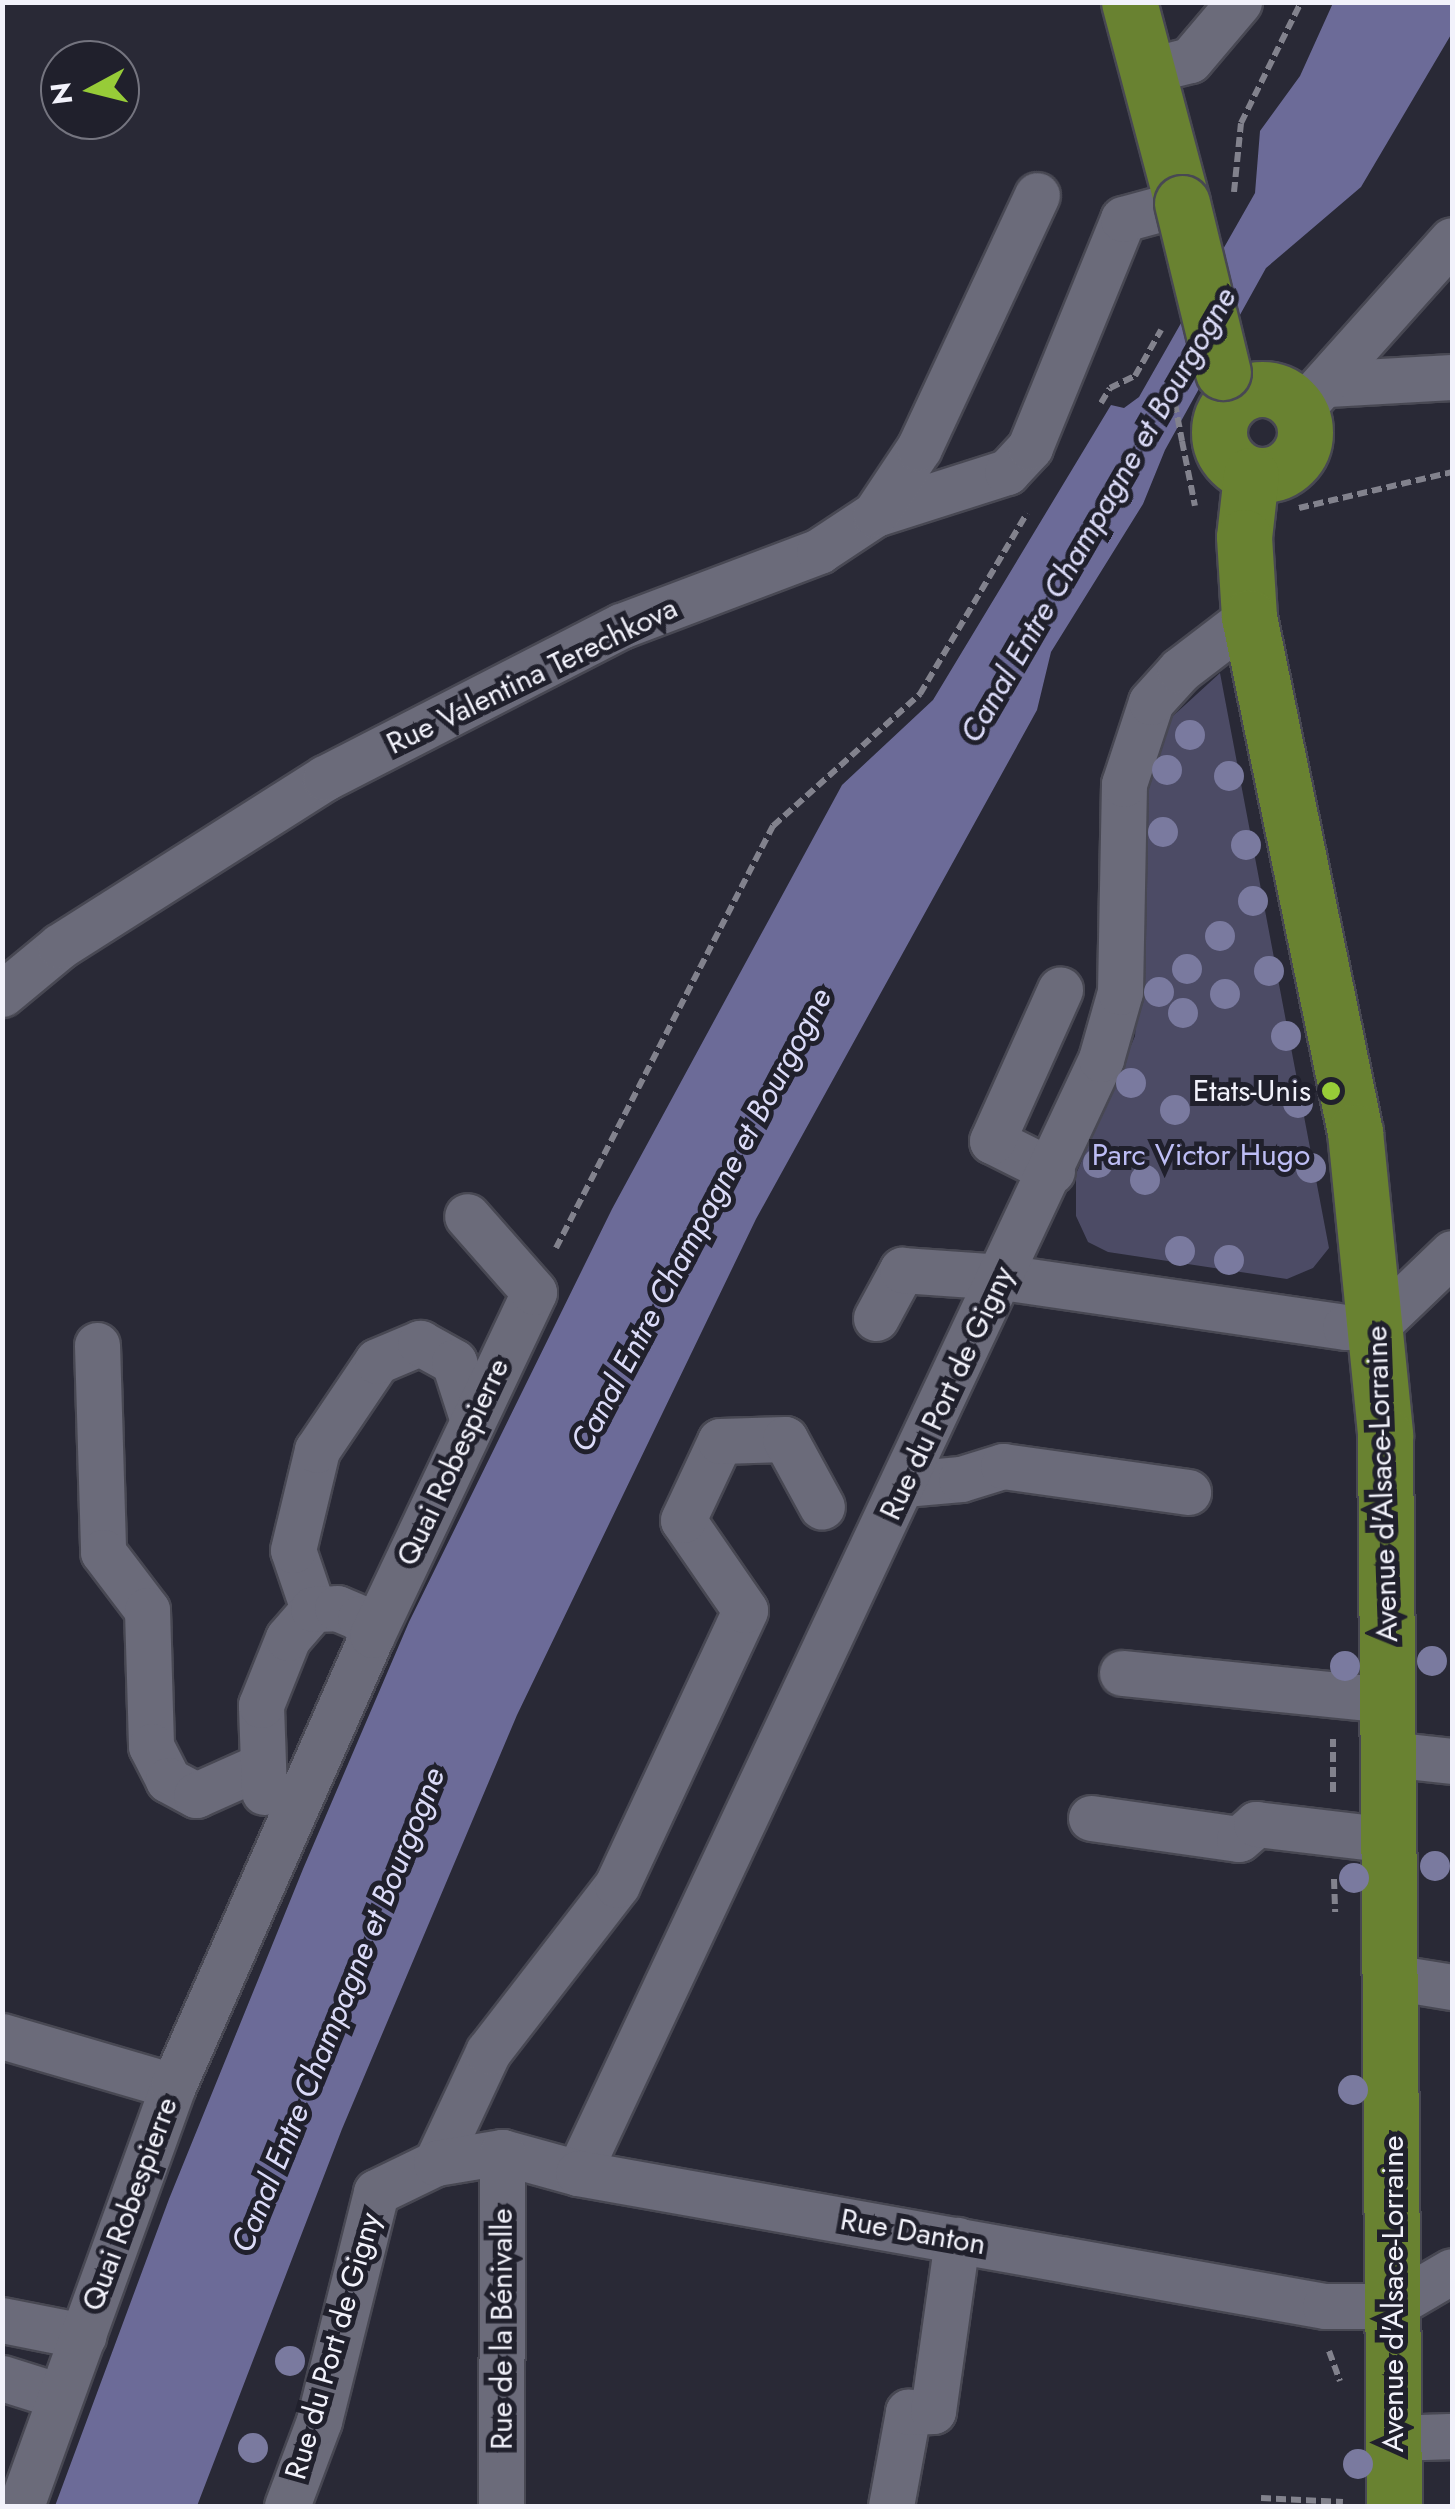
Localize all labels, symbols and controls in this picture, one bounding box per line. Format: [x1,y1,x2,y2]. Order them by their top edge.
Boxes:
north arrow [40,40,140,140]
text: N [40,80,83,107]
water label: Canal Entre Champagne et Bourgogne [952,281,1244,749]
street label: Rue Valentina Terechkova [381,590,683,762]
water label: Canal Entre Champagne et Bourgogne [562,982,840,1458]
place label: Etats-Unis [1193,1073,1311,1109]
marker: Etats-Unis [1320,1080,1342,1102]
park label: Parc Victor Hugo [1092,1137,1310,1173]
street label: Rue du Port de Gigny [872,1260,1022,1526]
street label: Avenue d'Alsace-Lorraine [1358,1325,1406,1643]
street label: Quai Robespierre [389,1353,517,1571]
water label: Canal Entre Champagne et Bourgogne [223,1762,453,2258]
street label: Quai Robespierre [75,2092,185,2316]
street label: Avenue d'Alsace-Lorraine [1375,2136,1411,2452]
street label: Rue Danton [838,2202,988,2262]
street label: Rue du Port de Gigny [278,2208,388,2484]
street label: Rue de la Bénivalle [484,2208,520,2450]

